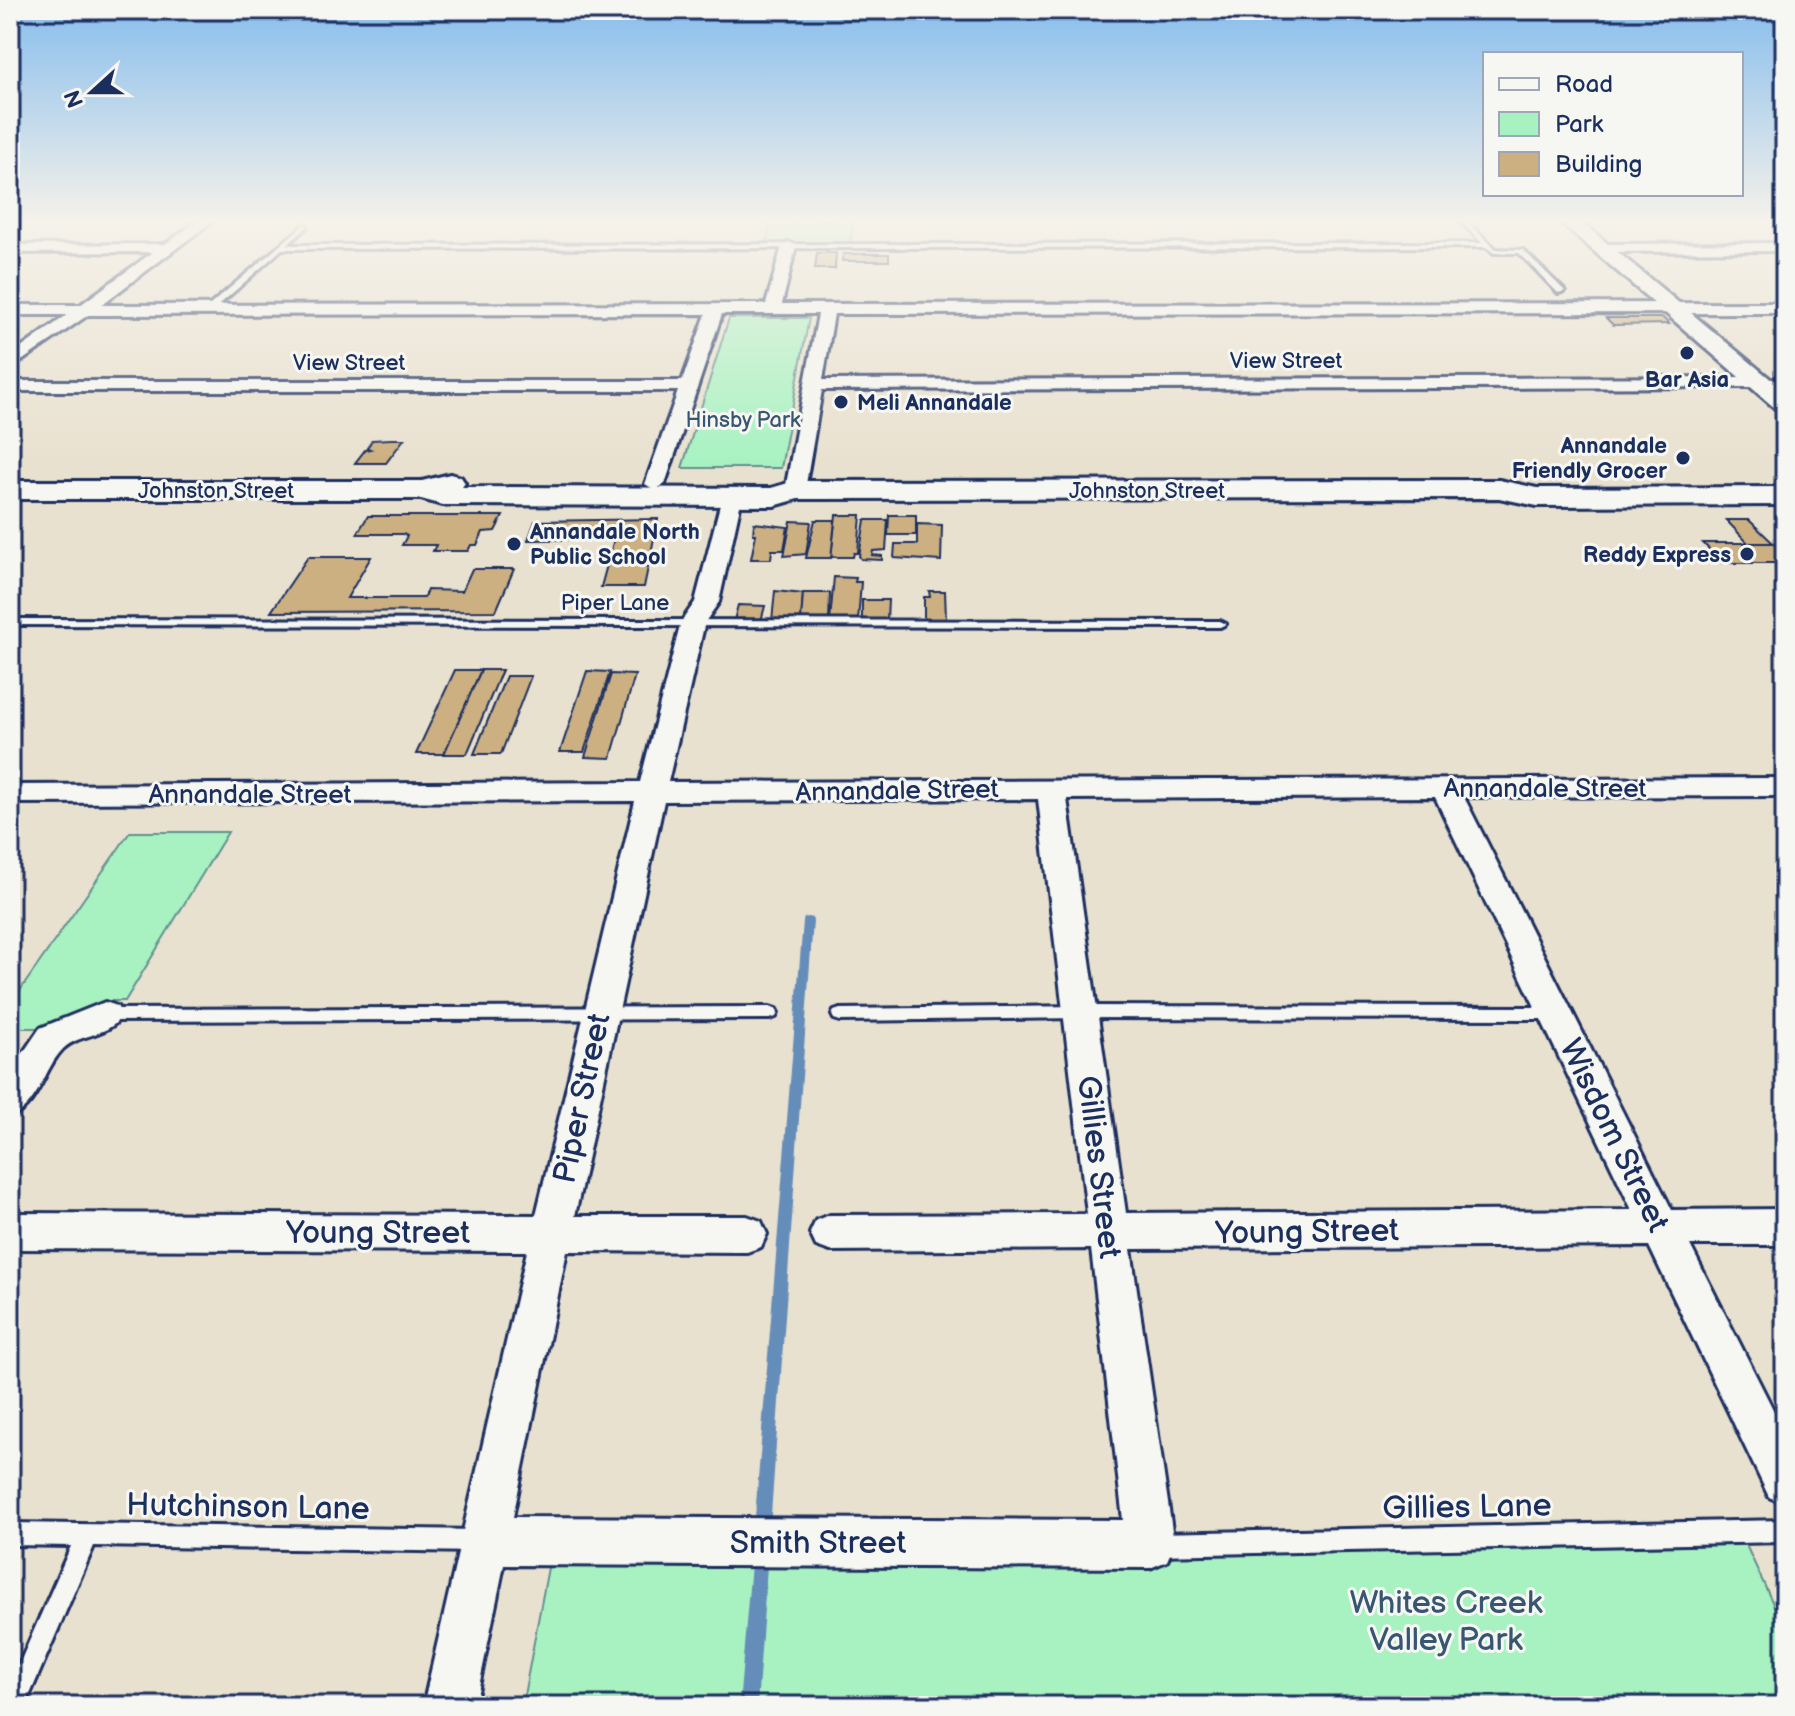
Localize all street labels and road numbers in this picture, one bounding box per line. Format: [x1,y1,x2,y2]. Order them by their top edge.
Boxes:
street label: View Street [1230,348,1342,375]
street label: View Street [293,350,405,377]
street label: Johnston Street [138,478,294,505]
street label: Johnston Street [1069,478,1225,505]
street label: Piper Lane [561,590,669,617]
street label: Annandale Street [795,774,999,809]
street label: Annandale Street [1443,774,1647,805]
street label: Annandale Street [148,780,352,811]
street label: Piper Street [545,1010,620,1187]
street label: Wisdom Street [1550,1033,1677,1239]
street label: Gillies Street [1068,1074,1129,1261]
street label: Young Street [1214,1211,1400,1254]
street label: Young Street [285,1214,470,1253]
street label: Hutchinson Lane [126,1486,370,1529]
street label: Gillies Lane [1382,1487,1552,1528]
street label: Smith Street [730,1524,907,1563]

